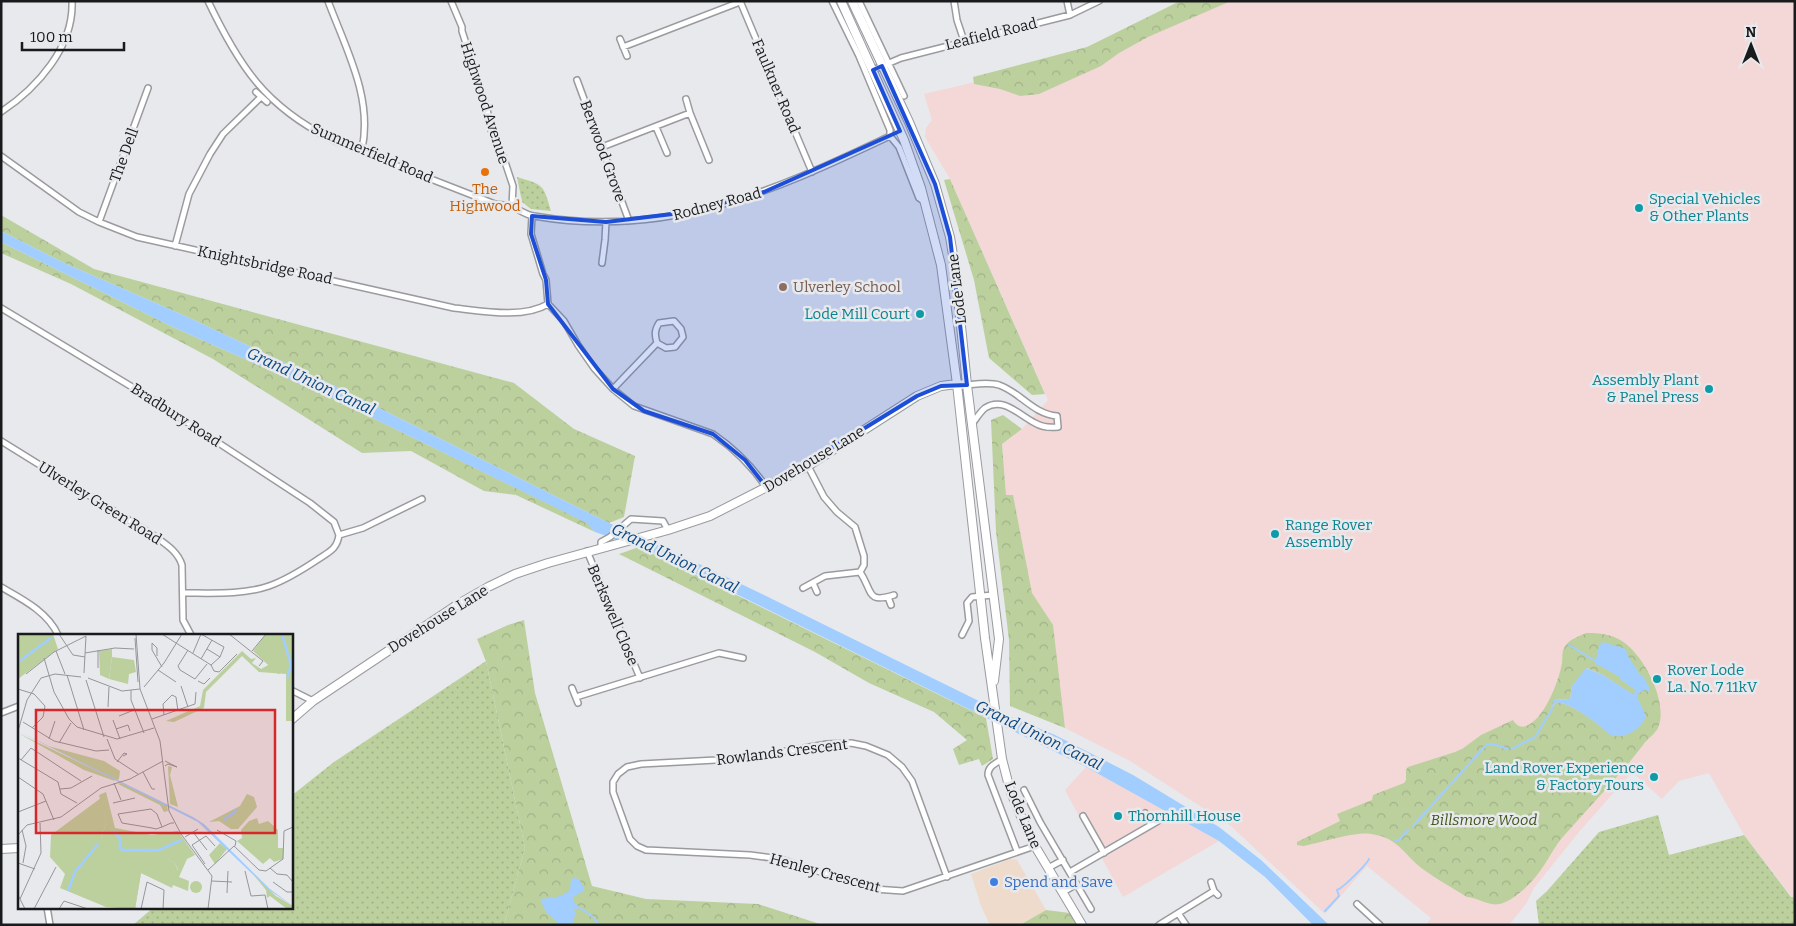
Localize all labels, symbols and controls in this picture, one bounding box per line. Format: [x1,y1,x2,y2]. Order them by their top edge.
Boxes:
street label: Leafield Road [943,14,1039,54]
scale bar [22,20,125,52]
north arrow [1726,20,1776,70]
text: N [1746,24,1757,41]
text: 100 m [30,28,73,46]
street label: Faulkner Road [748,36,804,136]
street label: Highwood Avenue [457,40,513,166]
street label: Berwood Grove [576,98,630,204]
street label: Summerfield Road [308,119,436,187]
street label: The Dell [106,125,142,185]
marker: The Highwood [479,166,491,178]
place label: The Highwood [449,180,521,215]
street label: Rodney Road [671,184,763,224]
place label: Special Vehicles & Other Plants [1649,190,1760,225]
marker: Special Vehicles & Other Plants [1633,202,1645,214]
street label: Knightsbridge Road [196,242,334,288]
street label: Lode Lane [944,253,970,325]
place label: Ulverley School [793,278,901,296]
marker: Ulverley School [777,281,789,293]
place label: Lode Mill Court [804,305,911,323]
marker: Lode Mill Court [914,308,926,320]
water label: Grand Union Canal [244,343,378,419]
place label: Assembly Plant & Panel Press [1592,371,1700,406]
street label: Bradbury Road [128,379,224,451]
marker: Assembly Plant & Panel Press [1703,383,1715,395]
street label: Dovehouse Lane [760,422,868,496]
street label: Ulverley Green Road [35,458,165,548]
place label: Range Rover Assembly [1285,516,1372,551]
water label: Grand Union Canal [608,519,742,597]
marker: Range Rover Assembly [1269,528,1281,540]
street label: Berkswell Close [584,562,642,668]
street label: Dovehouse Lane [385,581,491,657]
inset map [18,634,292,908]
place label: Rover Lode La. No. 7 11kV [1667,661,1758,696]
marker: Rover Lode La. No. 7 11kV [1651,673,1663,685]
water label: Grand Union Canal [972,696,1106,774]
street label: Rowlands Crescent [715,735,849,769]
place label: Land Rover Experience & Factory Tours [1485,759,1644,794]
marker: Land Rover Experience & Factory Tours [1648,771,1660,783]
street label: Lode Lane [1001,779,1045,851]
place label: Thornhill House [1128,807,1241,825]
marker: Thornhill House [1112,810,1124,822]
park label: Billsmore Wood [1431,811,1538,829]
street label: Henley Crescent [768,850,883,897]
place label: Spend and Save [1004,873,1113,891]
marker: Spend and Save [988,876,1000,888]

